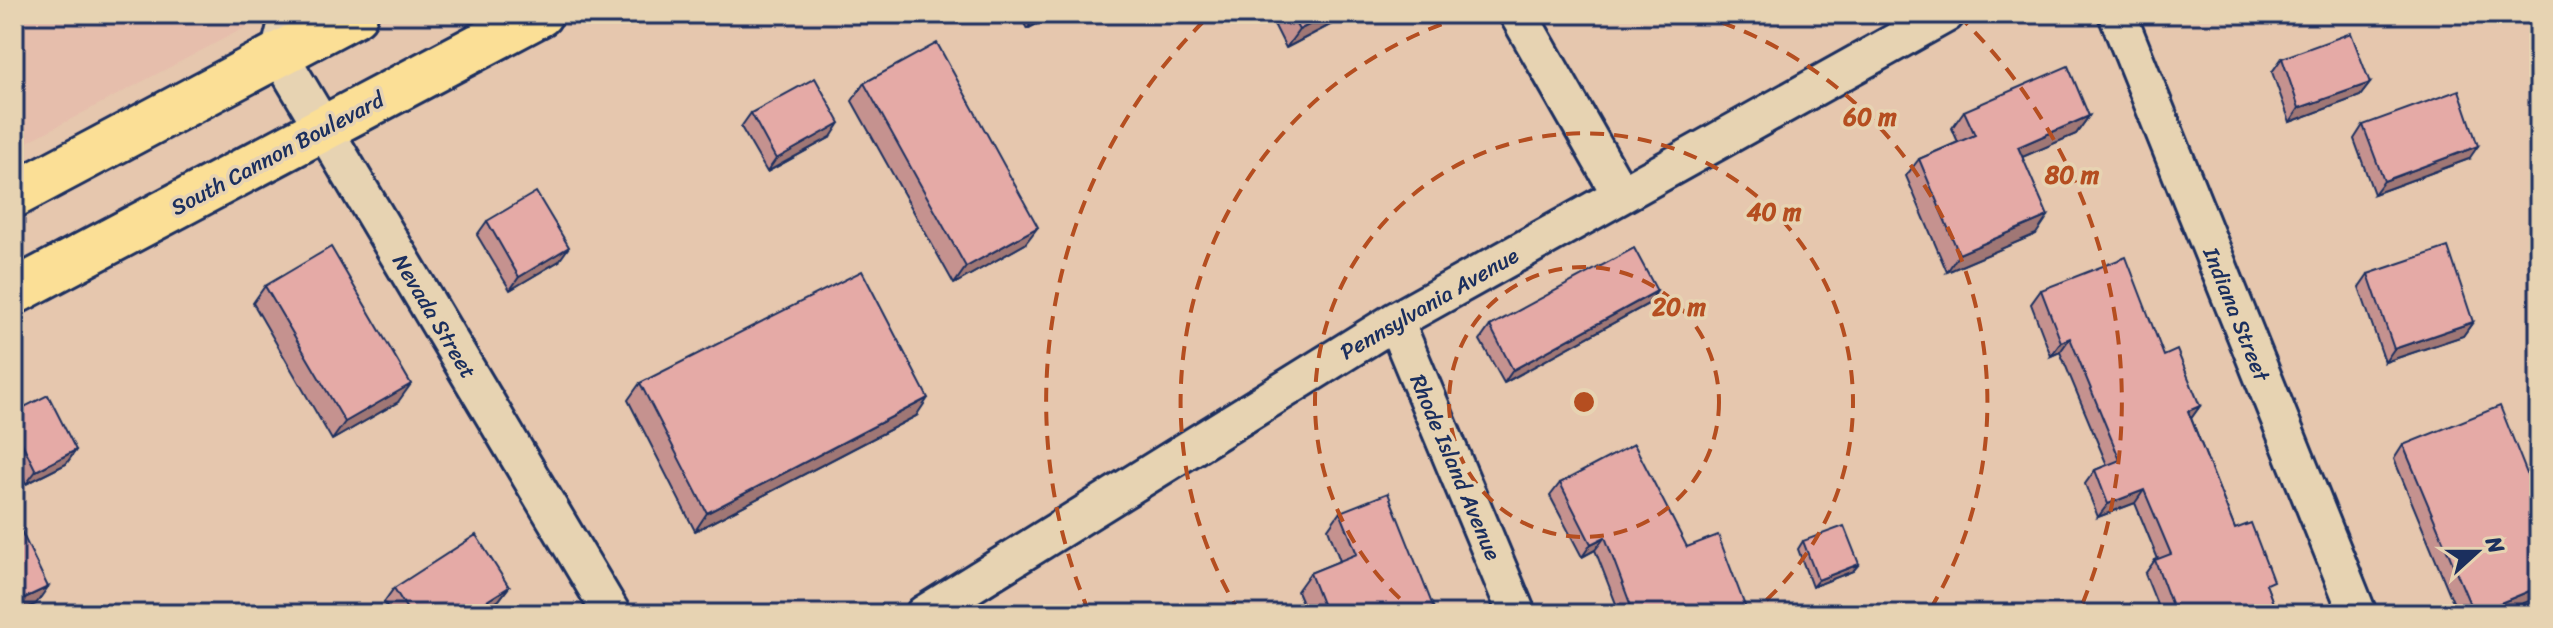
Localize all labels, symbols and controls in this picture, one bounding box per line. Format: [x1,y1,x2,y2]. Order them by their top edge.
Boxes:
street label: South Cannon Boulevard [163,80,392,226]
text: 60 m [1842,96,1897,138]
text: 80 m [2044,154,2100,196]
text: 40 m [1747,191,1802,233]
street label: Pennsylvania Avenue [1332,236,1527,371]
street label: Indiana Street [2191,240,2282,388]
street label: Nevada Street [382,246,488,387]
text: 20 m [1651,286,1706,328]
street label: Rhode Island Avenue [1399,368,1513,567]
centre of rings [1570,388,1598,416]
north arrow [2437,512,2517,592]
text: N [2474,530,2516,560]

